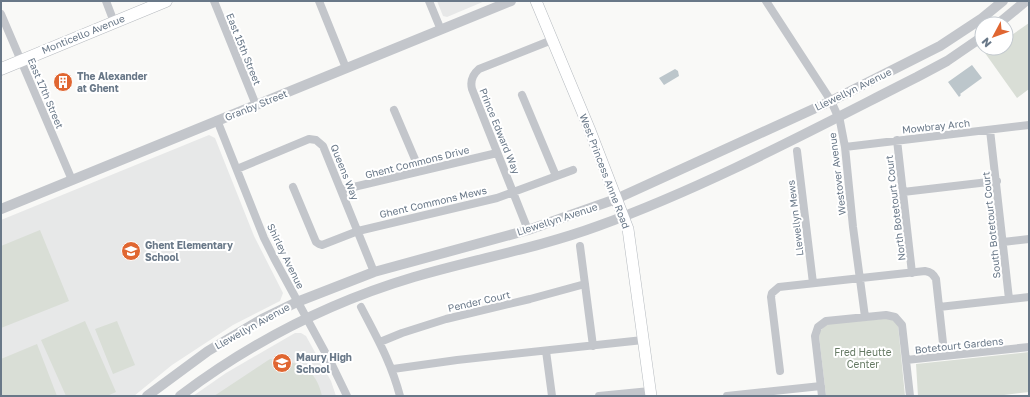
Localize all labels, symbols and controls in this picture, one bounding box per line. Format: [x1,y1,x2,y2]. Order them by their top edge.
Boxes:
street label: East 15th Street [224,11,264,87]
street label: Monticello Avenue [40,12,127,56]
north arrow [974,16,1014,56]
text: N [978,35,994,50]
street label: East 17th Street [26,56,66,130]
street label: Llewellyn Avenue [813,65,894,113]
place label: The Alexander at Ghent [77,70,148,94]
building icon: The Alexander at Ghent [52,71,74,93]
street label: Prince Edward Way [477,86,523,176]
street label: Granby Street [223,87,289,123]
street label: West Princess Anne Road [577,112,633,230]
street label: Mowbray Arch [901,116,971,136]
street label: Westover Avenue [826,132,848,216]
street label: Queens Way [328,142,362,202]
street label: Ghent Commons Drive [364,143,470,181]
street label: North Botetourt Court [883,154,907,262]
street label: South Botetourt Court [979,171,1003,279]
street label: Llewellyn Mews [784,179,806,257]
street label: Ghent Commons Mews [378,184,488,220]
street label: Llewellyn Avenue [515,200,599,238]
street label: Shirley Avenue [265,221,307,291]
place label: Ghent Elementary School [145,239,233,263]
school or university icon: Ghent Elementary School [120,240,142,262]
street label: Pender Court [447,288,511,314]
street label: Llewellyn Avenue [212,300,292,352]
street label: Botetourt Gardens [914,334,1004,356]
park label: Fred Heutte Center [834,346,892,370]
place label: Maury High School [296,351,352,375]
school or university icon: Maury High School [271,352,293,374]

